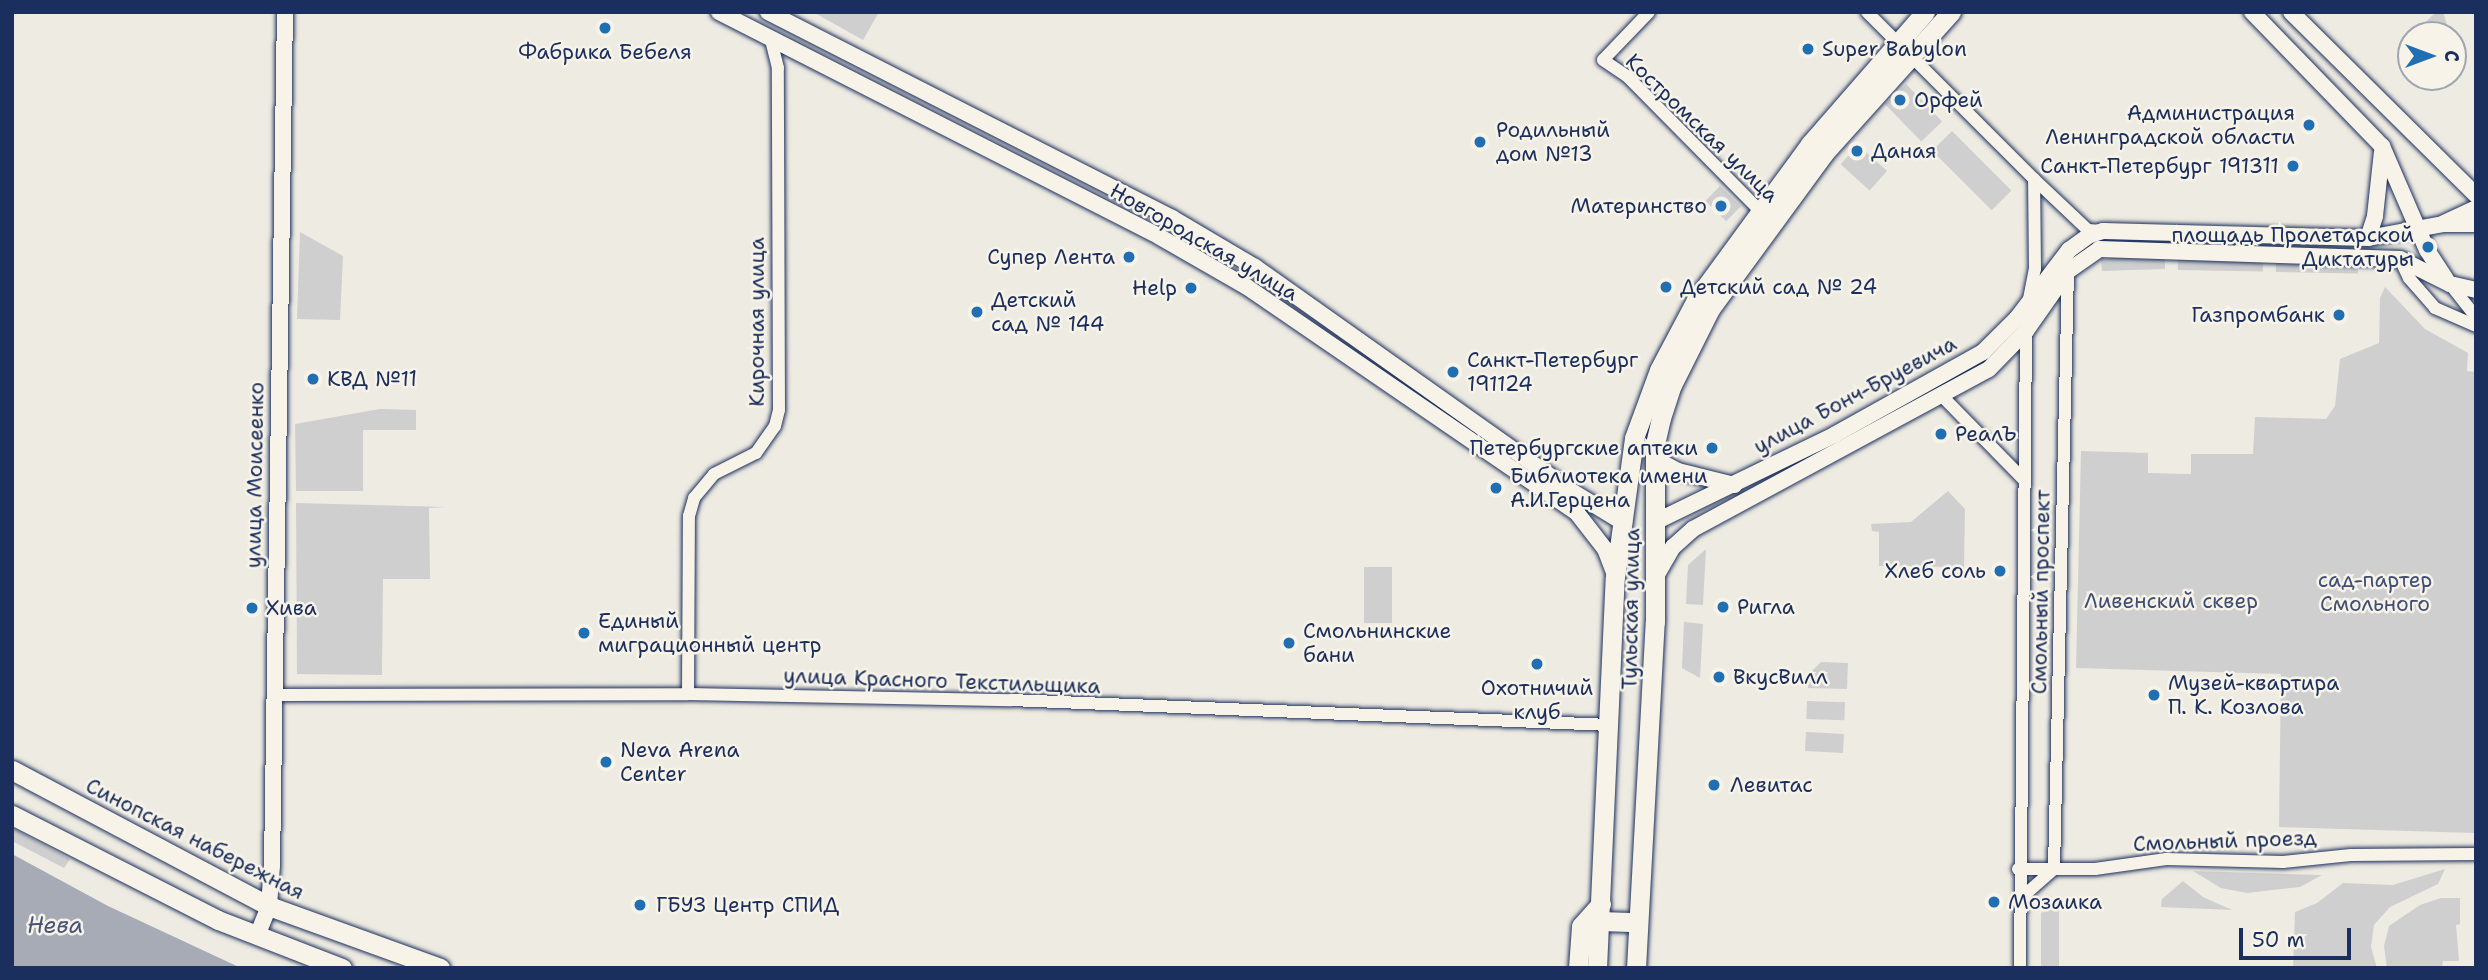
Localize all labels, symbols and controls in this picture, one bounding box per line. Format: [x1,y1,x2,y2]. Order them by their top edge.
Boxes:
marker: Фабрика Бебеля [597,20,613,36]
north arrow [2397,21,2467,91]
place label: Super Babylon [1822,36,1967,62]
place label: Фабрика Бебеля [518,39,692,65]
marker: Super Babylon [1800,41,1816,57]
street label: Костромская улица [1620,48,1784,208]
text: С [2439,50,2464,62]
place label: Орфей [1914,87,1983,113]
marker: Орфей [1892,92,1908,108]
place label: Администрация Ленинградской области [2045,100,2295,150]
place label: Родильный дом №13 [1496,117,1610,167]
marker: Администрация Ленинградской области [2301,117,2317,133]
marker: Родильный дом №13 [1470,132,1490,152]
place label: Даная [1871,138,1937,164]
marker: Даная [1849,143,1865,159]
place label: Санкт-Петербург 191311 [2040,153,2279,179]
marker: Санкт-Петербург 191311 [2285,158,2301,174]
street label: Новгородская улица [1105,178,1303,306]
place label: Материнство [1570,193,1707,219]
marker: Материнство [1713,198,1729,214]
place label: площадь Пролетарской Диктатуры [2171,222,2414,272]
street label: Кирочная улица [744,237,770,407]
marker: площадь Пролетарской Диктатуры [2420,239,2436,255]
place label: Супер Лента [987,244,1115,270]
marker: Супер Лента [1121,249,1137,265]
place label: Детский сад № 24 [1680,274,1877,300]
place label: Help [1132,275,1177,301]
marker: Детский сад № 24 [1658,279,1674,295]
marker: Help [1183,280,1199,296]
place label: Детский сад № 144 [991,287,1104,337]
place label: Газпромбанк [2191,302,2325,328]
marker: Детский сад № 144 [969,304,985,320]
marker: Газпромбанк [2331,307,2347,323]
street label: улица Бонч-Бруевича [1749,331,1961,459]
place label: Санкт-Петербург 191124 [1467,347,1638,397]
marker: Санкт-Петербург 191124 [1445,364,1461,380]
place label: КВД №11 [327,366,417,392]
marker: КВД №11 [305,371,321,387]
street label: улица Моисеенко [241,382,269,568]
place label: РеалЪ [1955,421,2017,447]
marker: РеалЪ [1933,426,1949,442]
place label: Петербургские аптеки [1470,435,1698,461]
marker: Петербургские аптеки [1704,440,1720,456]
place label: Библиотека имени А.И.Герцена [1510,463,1707,513]
marker: Библиотека имени А.И.Герцена [1488,480,1504,496]
street label: Смольный проспект [2027,489,2055,695]
street label: Тульская улица [1617,528,1645,690]
place label: Хлеб соль [1884,558,1986,584]
marker: Хлеб соль [1992,563,2008,579]
park label: сад-партер Смольного [2318,567,2432,617]
park label: Ливенский сквер [2084,588,2258,614]
place label: Ригла [1737,594,1795,620]
place label: Хива [266,595,317,621]
marker: Ригла [1715,599,1731,615]
marker: Хива [244,600,260,616]
place label: Единый миграционный центр [598,608,822,658]
place label: Смольнинские бани [1303,618,1451,668]
marker: Единый миграционный центр [576,625,592,641]
marker: Смольнинские бани [1281,635,1297,651]
marker: Охотничий клуб [1529,656,1545,672]
street label: улица Красного Текстильщика [783,663,1101,699]
place label: ВкусВилл [1733,664,1828,690]
marker: ВкусВилл [1711,669,1727,685]
place label: Музей-квартира П. К. Козлова [2168,670,2339,720]
place label: Охотничий клуб [1481,675,1593,725]
marker: Музей-квартира П. К. Козлова [2146,687,2162,703]
place label: Neva Arena Center [620,737,740,787]
marker: Neva Arena Center [598,754,614,770]
place label: Левитас [1730,772,1813,798]
street label: Синопская набережная [82,773,308,905]
marker: Левитас [1704,775,1724,795]
street label: Смольный проезд [2133,825,2317,857]
place label: Мозаика [2008,889,2102,915]
place label: ГБУЗ Центр СПИД [656,892,839,918]
marker: Мозаика [1986,894,2002,910]
marker: ГБУЗ Центр СПИД [630,895,650,915]
water label: Нева [27,911,83,939]
scale bar [2243,914,2355,958]
text: 50 m [2252,926,2305,954]

